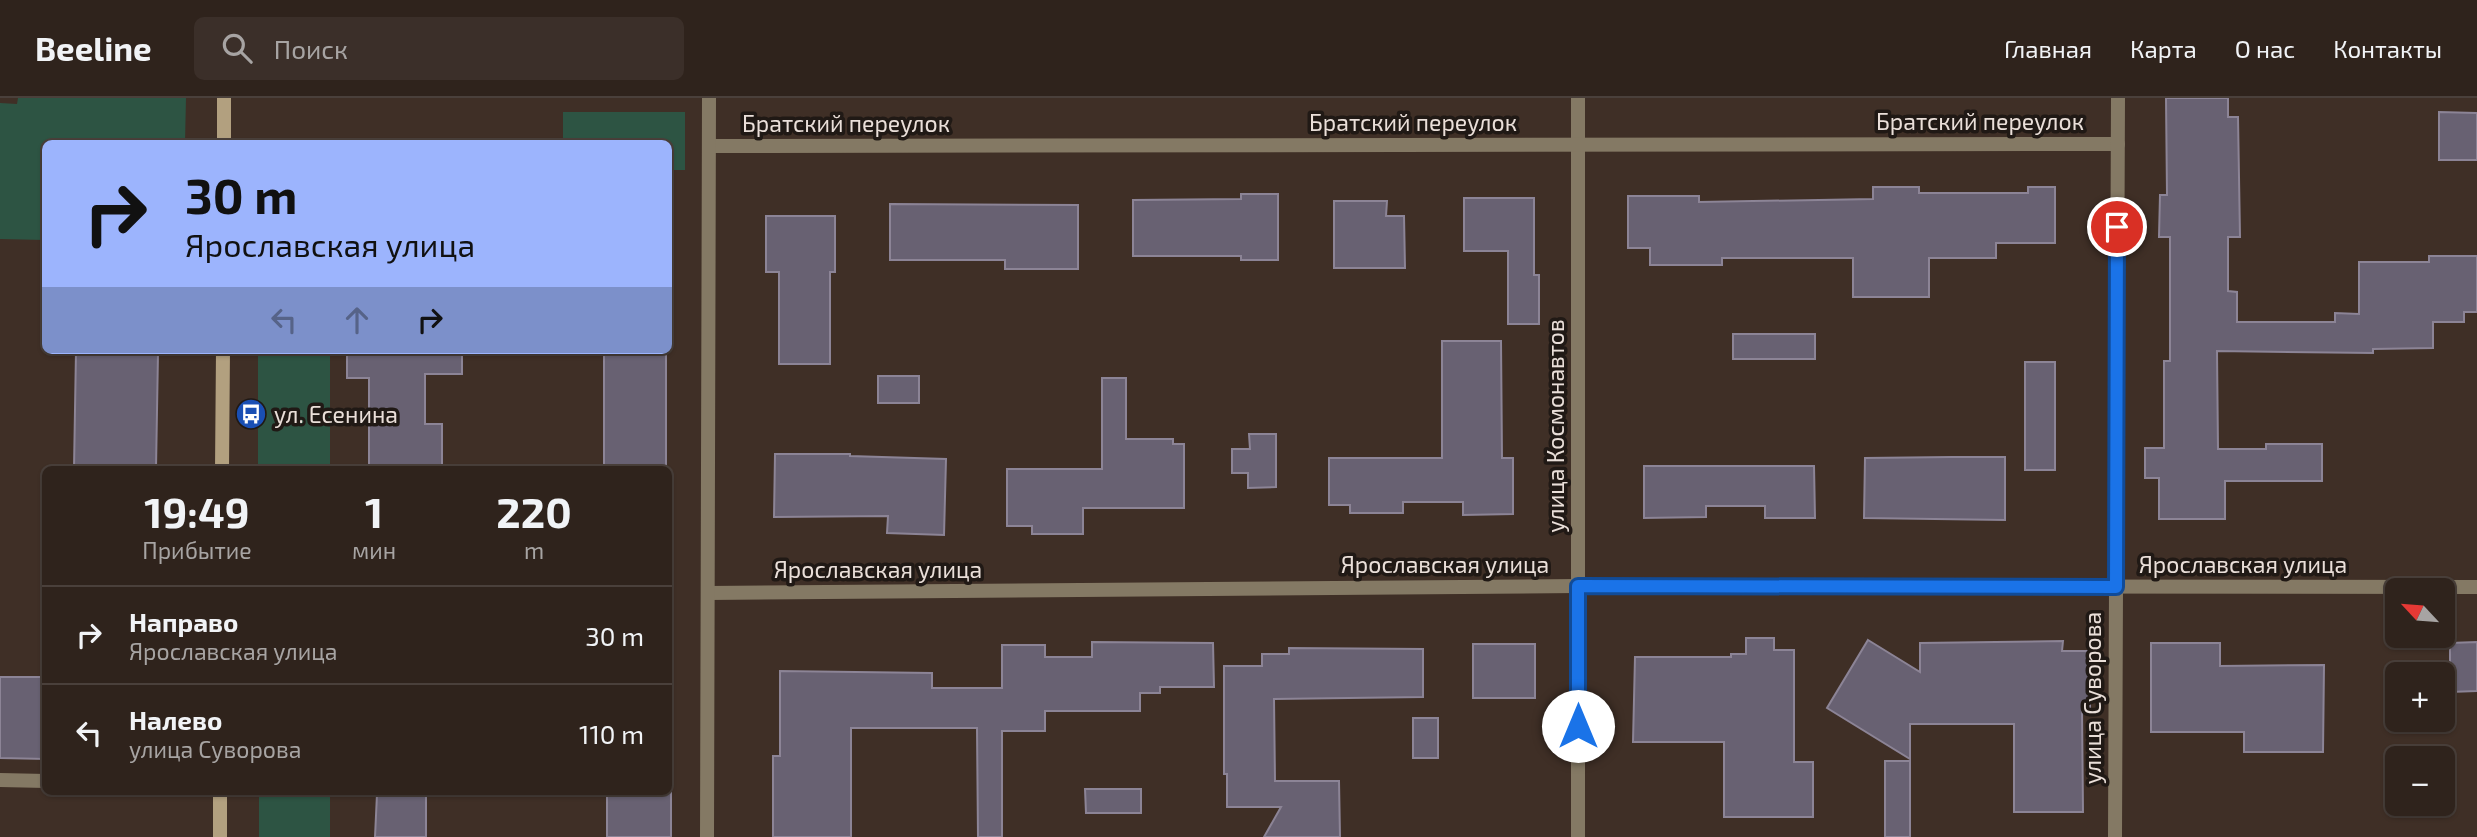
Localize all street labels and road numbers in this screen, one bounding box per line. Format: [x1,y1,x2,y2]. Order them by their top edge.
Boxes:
street label: Братский переулок [1876,107,2084,136]
street label: Братский переулок [1309,108,1517,137]
street label: Братский переулок [742,109,950,138]
street label: улица Космонавтов [1541,319,1570,533]
street label: Ярославская улица [1341,550,1549,579]
street label: Ярославская улица [2139,550,2347,579]
street label: Ярославская улица [774,555,982,584]
street label: улица Суворова [2078,612,2107,784]

